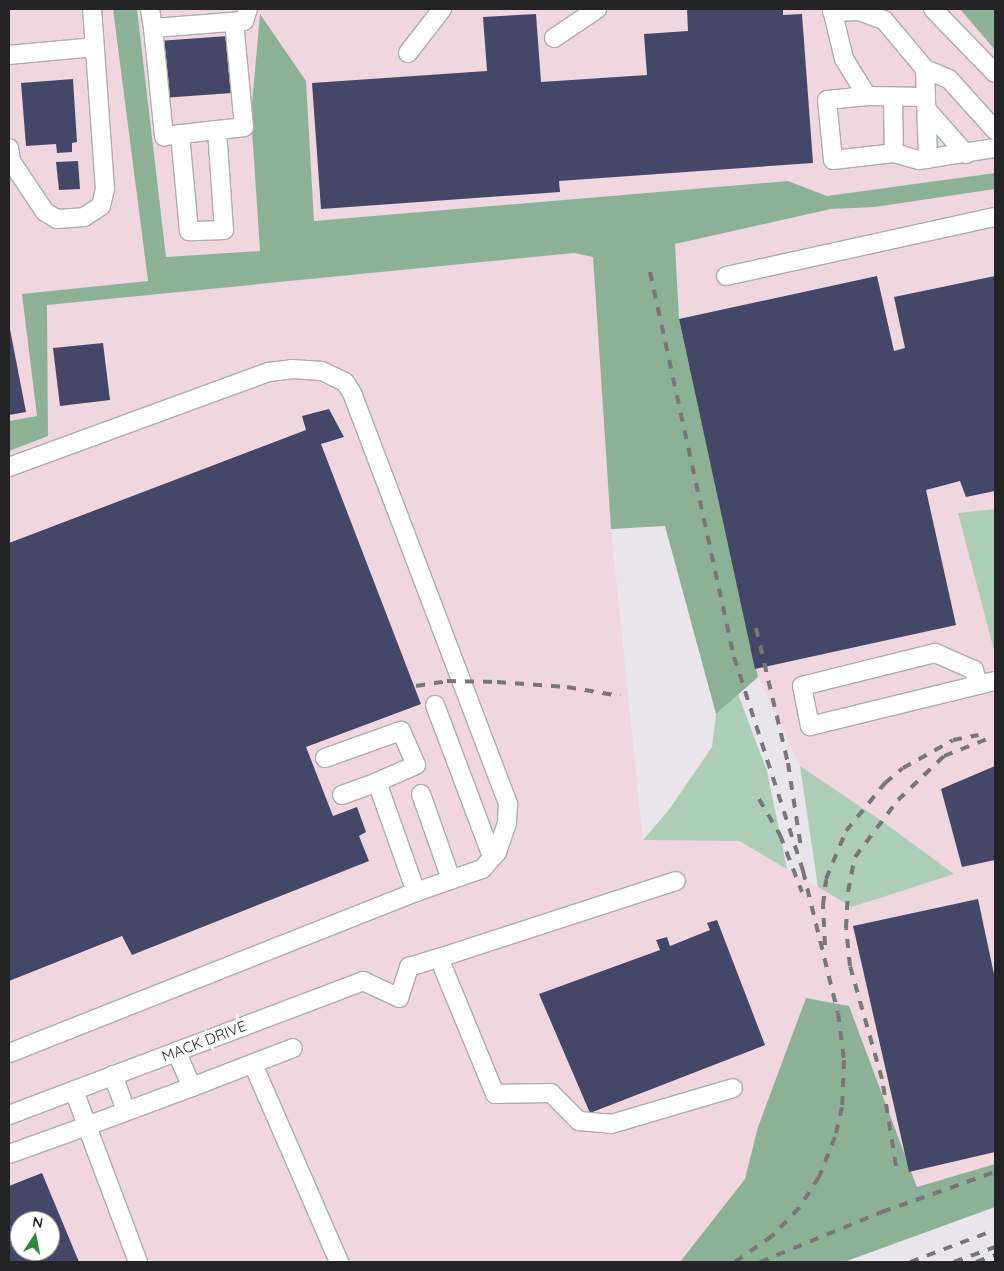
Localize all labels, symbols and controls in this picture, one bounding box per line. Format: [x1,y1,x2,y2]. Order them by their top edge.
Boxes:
street label: MACK DRIVE [159,1017,249,1065]
north arrow [10,1211,60,1261]
text: N [31,1212,44,1232]

